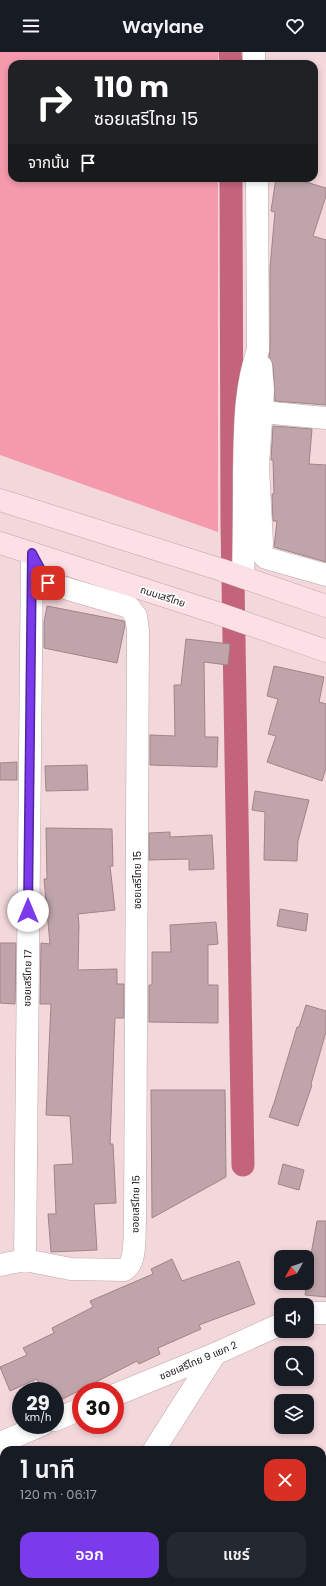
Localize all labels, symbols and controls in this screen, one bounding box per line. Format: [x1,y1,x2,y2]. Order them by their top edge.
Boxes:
text: Waylane [122,14,204,39]
icon: menu [20,15,42,37]
icon: heart [284,15,306,37]
text: 110 m [94,68,169,107]
icon: right [28,76,80,128]
text: ซอยเสรีไทย 15 [94,106,198,131]
text: จากนั้น [28,152,69,173]
icon: arrive [77,152,99,174]
pin [31,566,65,600]
icon: arrive [37,572,59,594]
street label: ถนนเสรีไทย [138,582,187,611]
street label: ซอยเสรีไทย 15 [130,851,145,909]
position arrow [7,890,49,932]
street label: ซอยเสรีไทย 17 [20,949,36,1007]
street label: ซอยเสรีไทย 15 [127,1175,144,1233]
north arrow [274,1250,314,1290]
map controls [274,1250,314,1434]
button: sound [274,1298,314,1338]
street label: ซอยเสรีไทย 9 แยก 2 [157,1337,240,1384]
button: search [274,1346,314,1386]
speed limit sign: 30 [72,1382,124,1434]
text: 29 [26,1389,50,1417]
button: layers [274,1394,314,1434]
text: km/h [25,1410,51,1425]
text: 1 นาที [20,1453,75,1486]
button: close [264,1459,306,1501]
text: 120 m · 06:17 [20,1485,97,1504]
button: ออก [20,1532,159,1578]
button: แชร์ [167,1532,306,1578]

